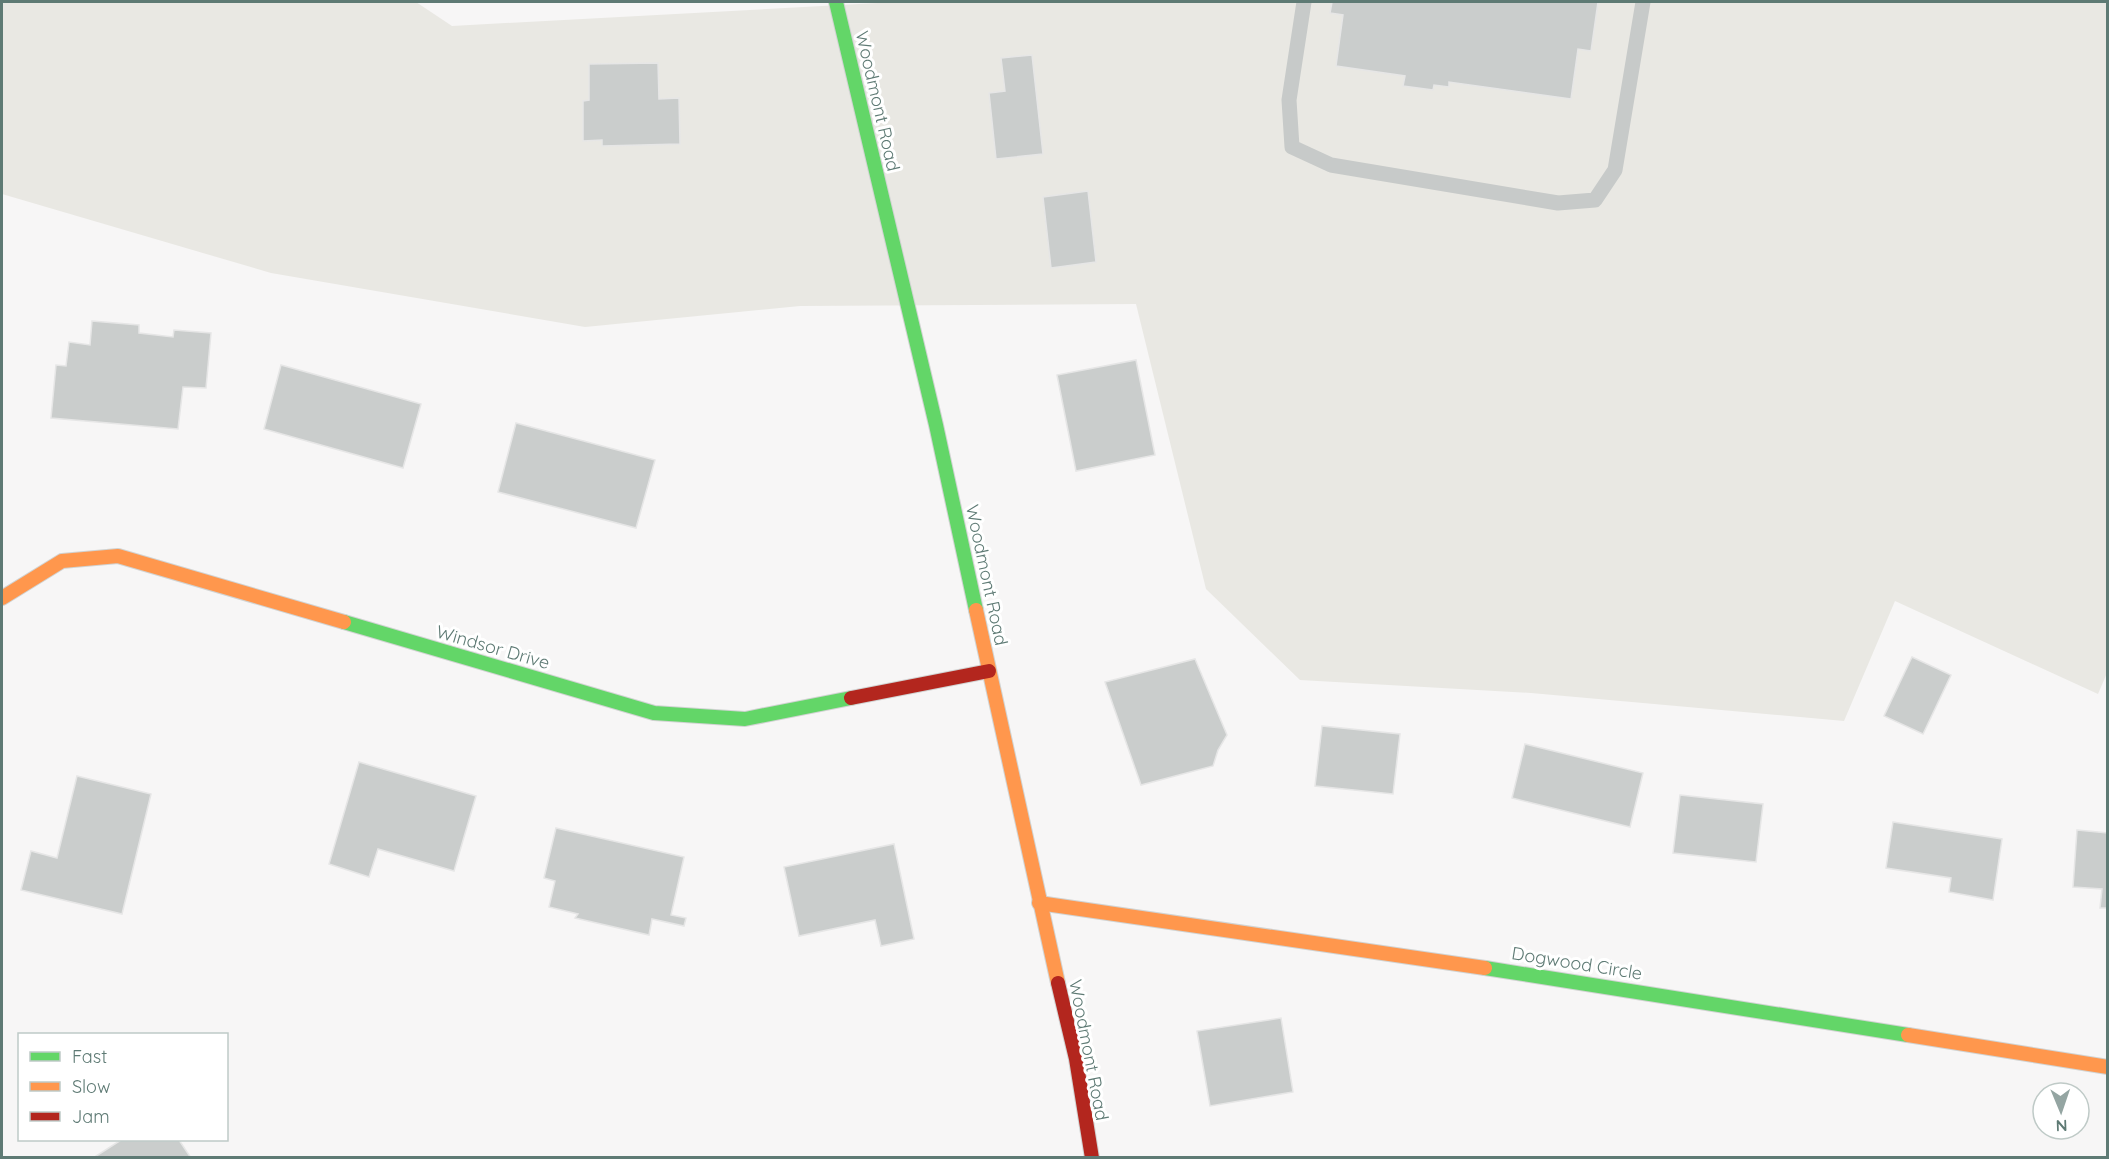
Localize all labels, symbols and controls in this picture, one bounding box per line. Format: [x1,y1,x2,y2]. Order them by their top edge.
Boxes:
street label: Woodmont Road [851,29,905,173]
street label: Woodmont Road [961,503,1013,647]
street label: Windsor Drive [434,620,552,674]
street label: Dogwood Circle [1510,941,1644,985]
street label: Woodmont Road [1064,978,1114,1122]
legend [18,1033,228,1141]
text: Fast [72,1045,107,1068]
text: Slow [72,1075,110,1098]
north arrow [2031,1081,2091,1141]
text: Jam [72,1105,110,1128]
text: N [2055,1116,2068,1136]

